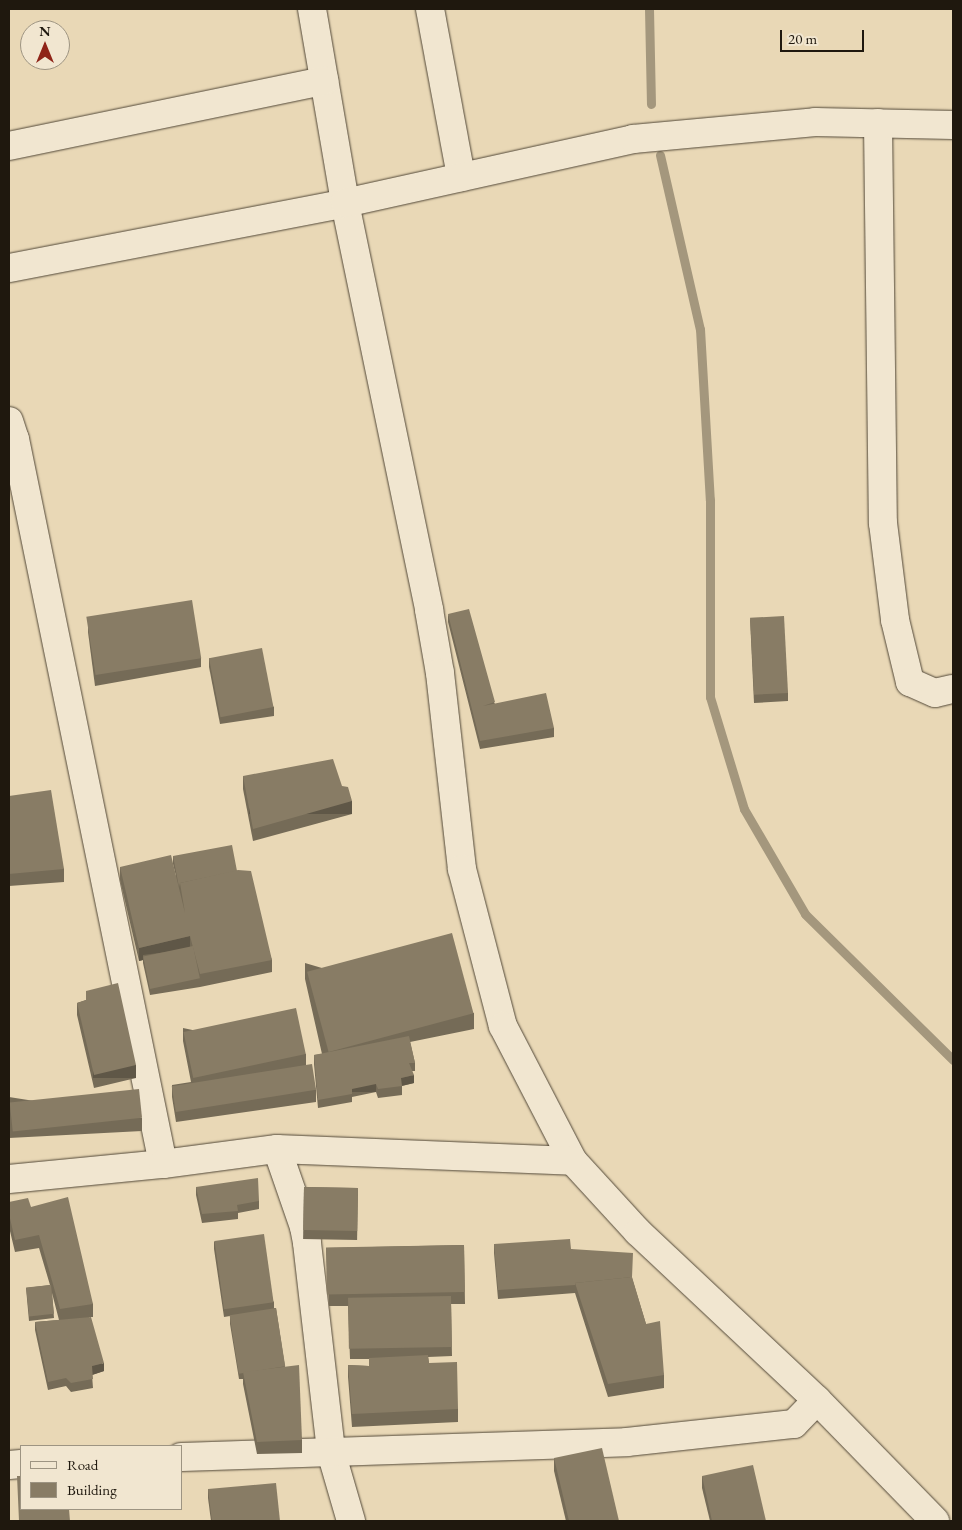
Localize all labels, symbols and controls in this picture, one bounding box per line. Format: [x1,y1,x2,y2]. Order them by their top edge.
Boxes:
north arrow [20,20,70,70]
scale bar [782,20,866,52]
text: N [39,22,51,40]
text: 20 m [788,29,817,48]
legend [20,1445,182,1510]
text: Road [67,1455,98,1474]
text: Building [67,1480,117,1499]

